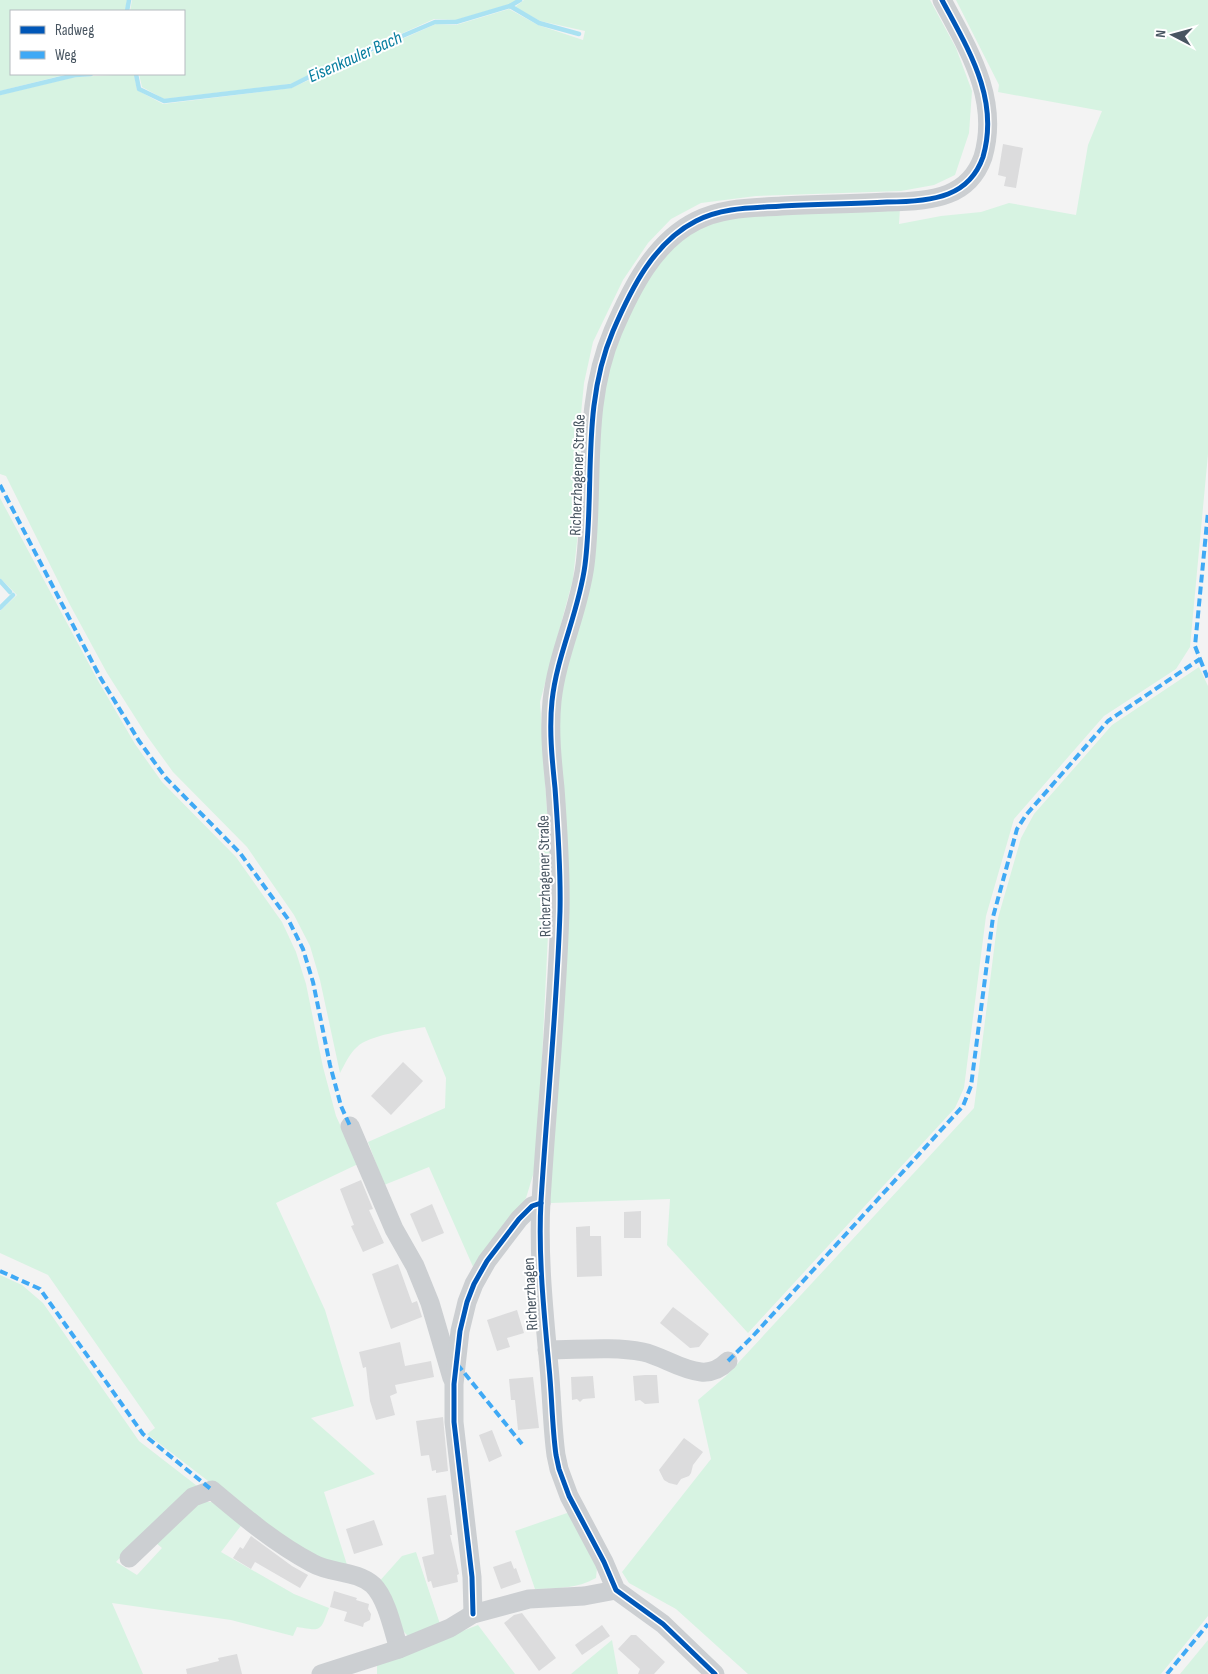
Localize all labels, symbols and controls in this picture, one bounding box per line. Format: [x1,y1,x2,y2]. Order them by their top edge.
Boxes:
legend [10,10,185,75]
north arrow [1148,10,1198,60]
text: Radweg [55,21,94,40]
water label: Eisenkauler Bach [305,27,406,87]
text: N [1152,29,1169,38]
text: Weg [55,46,77,65]
street label: Richerzhagener Straße [566,414,590,536]
street label: Richerzhagener Straße [534,815,556,937]
street label: Richerzhagen [520,1257,542,1331]

